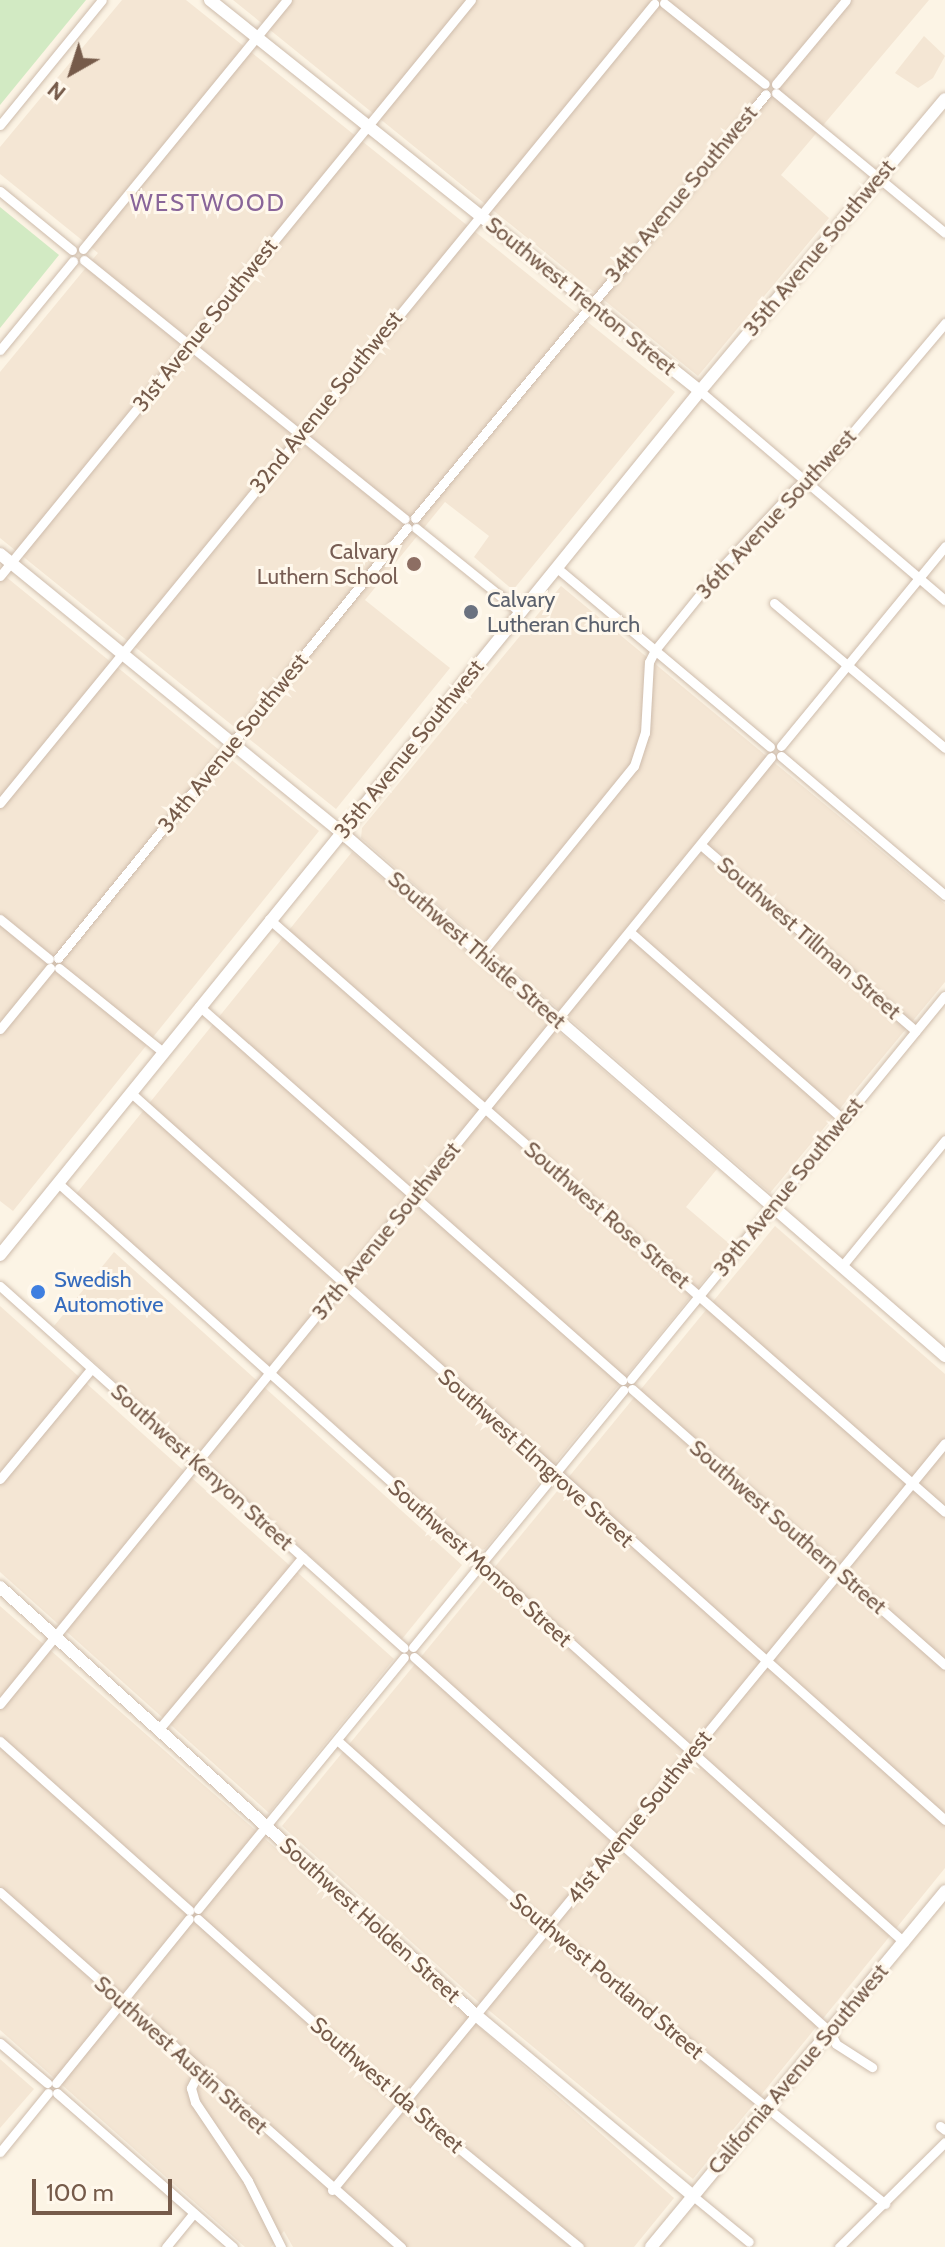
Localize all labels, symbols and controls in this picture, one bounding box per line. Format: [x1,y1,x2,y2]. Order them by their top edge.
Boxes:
north arrow [32,32,112,112]
text: N [42,76,71,106]
street label: 34th Avenue Southwest [599,100,763,288]
street label: 35th Avenue Southwest [738,154,900,342]
district label: WESTWOOD [130,189,286,217]
street label: Southwest Trenton Street [480,211,682,381]
street label: 31st Avenue Southwest [127,233,283,417]
street label: 32nd Avenue Southwest [244,306,408,498]
street label: 36th Avenue Southwest [690,424,862,604]
place label: Calvary Luthern School [257,538,398,590]
marker: Calvary Luthern School [405,555,423,573]
place label: Calvary Lutheran Church [487,586,640,638]
marker: Calvary Lutheran Church [462,603,480,621]
street label: 34th Avenue Southwest [153,648,313,838]
street label: 35th Avenue Southwest [329,654,489,844]
street label: Southwest Tillman Street [712,851,906,1025]
street label: Southwest Thistle Street [383,866,571,1034]
street label: 39th Avenue Southwest [708,1092,868,1282]
street label: Southwest Rose Street [519,1136,695,1294]
street label: 37th Avenue Southwest [306,1137,466,1325]
place label: Swedish Automotive [54,1266,163,1318]
marker: Swedish Automotive [29,1283,47,1301]
street label: Southwest Elmgrove Street [433,1363,639,1553]
street label: Southwest Kenyon Street [105,1378,299,1556]
street label: Southwest Southern Street [684,1434,892,1620]
street label: Southwest Monroe Street [383,1474,577,1652]
street label: 41st Avenue Southwest [561,1725,717,1909]
street label: Southwest Holden Street [274,1832,466,2008]
street label: Southwest Portland Street [505,1887,709,2065]
street label: California Avenue Southwest [702,1958,894,2180]
street label: Southwest Austin Street [89,1970,273,2140]
street label: Southwest Ida Street [305,2011,469,2159]
scale bar [36,2163,176,2213]
text: 100 m [46,2178,114,2207]

